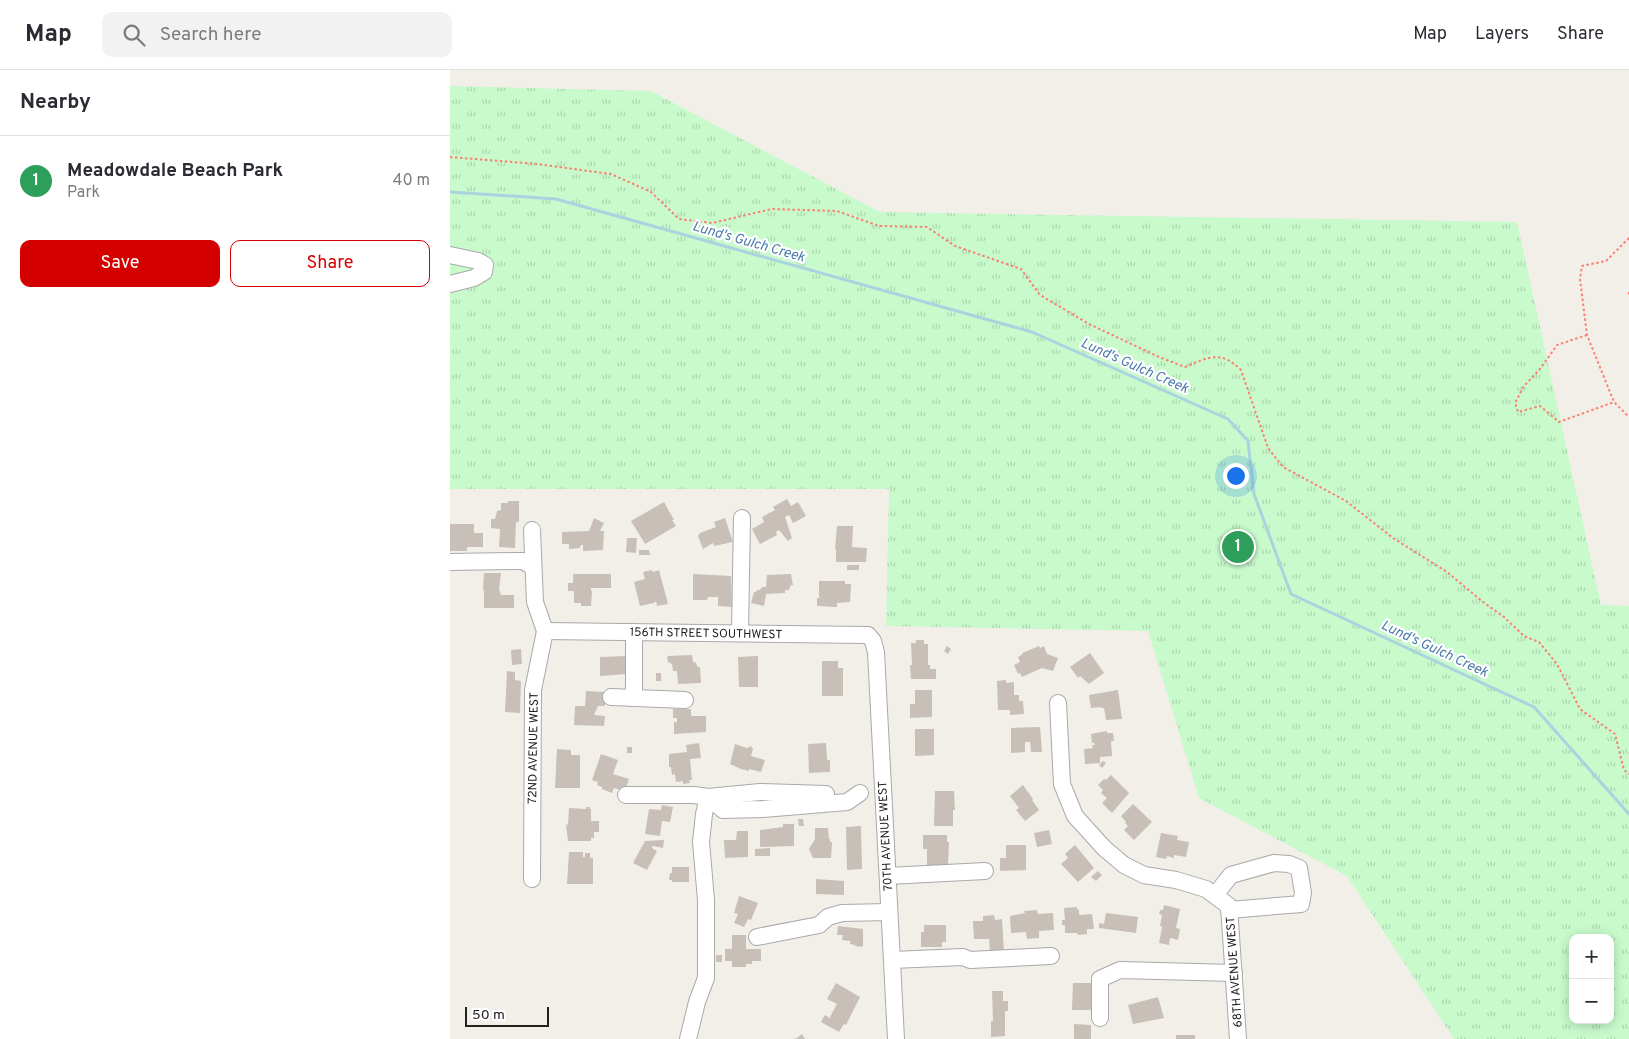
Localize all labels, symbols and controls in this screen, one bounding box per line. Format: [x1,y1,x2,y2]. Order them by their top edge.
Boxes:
search box [102,12,452,57]
text: Map [25,20,72,50]
icon: search [120,21,148,49]
text: Search here [160,23,261,47]
text: Map [1413,23,1447,46]
text: Layers [1475,23,1529,46]
text: Share [1557,23,1604,46]
text: Nearby [20,89,91,116]
text: Meadowdale Beach Park [67,159,283,183]
text: 1 [33,171,39,191]
text: 40 m [392,171,430,191]
text: Park [67,183,100,203]
water label: Lund's Gulch Creek [690,218,808,267]
button: Save [20,240,220,287]
button: Share [230,240,430,287]
water label: Lund's Gulch Creek [1078,335,1192,398]
your location [1223,463,1249,489]
pin: 1 [1222,528,1254,566]
water label: Lund's Gulch Creek [1378,617,1491,682]
street label: 156TH STREET SOUTHWEST [630,625,782,643]
street label: 72ND AVENUE WEST [525,692,543,804]
street label: 70TH AVENUE WEST [875,780,897,891]
street label: 68TH AVENUE WEST [1223,916,1247,1028]
map controls [1569,934,1614,1024]
button: + [1569,934,1614,979]
button: − [1569,979,1614,1024]
scale bar [465,1004,549,1027]
text: 50 m [472,1007,505,1024]

